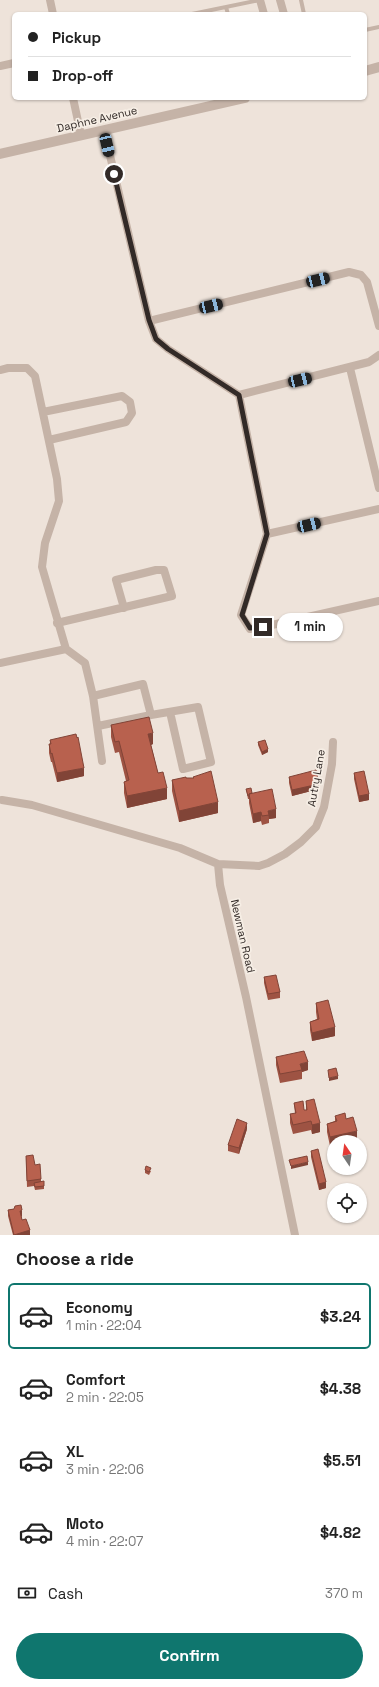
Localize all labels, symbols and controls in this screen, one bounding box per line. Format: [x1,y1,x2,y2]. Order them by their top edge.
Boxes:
text: Pickup [52,28,101,47]
text: Drop-off [52,66,113,85]
street label: Daphne Avenue [55,103,139,135]
car [98,132,116,158]
route start [105,165,123,183]
car [305,271,331,289]
car [198,297,224,315]
car [287,371,313,389]
car [296,516,322,534]
callout: 1 min [277,613,343,641]
route end [254,618,272,636]
text: 1 min [294,618,326,635]
street label: Autry Lane [304,748,328,808]
street label: Newman Road [228,898,258,974]
north arrow [327,1135,367,1175]
map controls [327,1135,367,1223]
button: locate [327,1183,367,1223]
text: Choose a ride [16,1247,134,1270]
icon: car [18,1298,54,1334]
text: Economy [66,1298,133,1317]
text: $3.24 [320,1307,361,1326]
text: 1 min · 22:04 [66,1317,142,1334]
icon: car [18,1370,54,1406]
text: Comfort [66,1370,126,1389]
text: $4.38 [320,1379,361,1398]
text: 2 min · 22:05 [66,1389,144,1406]
icon: car [18,1442,54,1478]
text: XL [66,1442,84,1461]
text: $5.51 [323,1451,361,1470]
text: 3 min · 22:06 [66,1461,144,1478]
icon: car [18,1514,54,1550]
text: Moto [66,1514,104,1533]
text: $4.82 [320,1523,361,1542]
text: 4 min · 22:07 [66,1533,143,1550]
icon: cash [16,1582,38,1604]
text: Cash [48,1584,83,1603]
text: 370 m [325,1585,363,1602]
button: Confirm [16,1633,363,1679]

